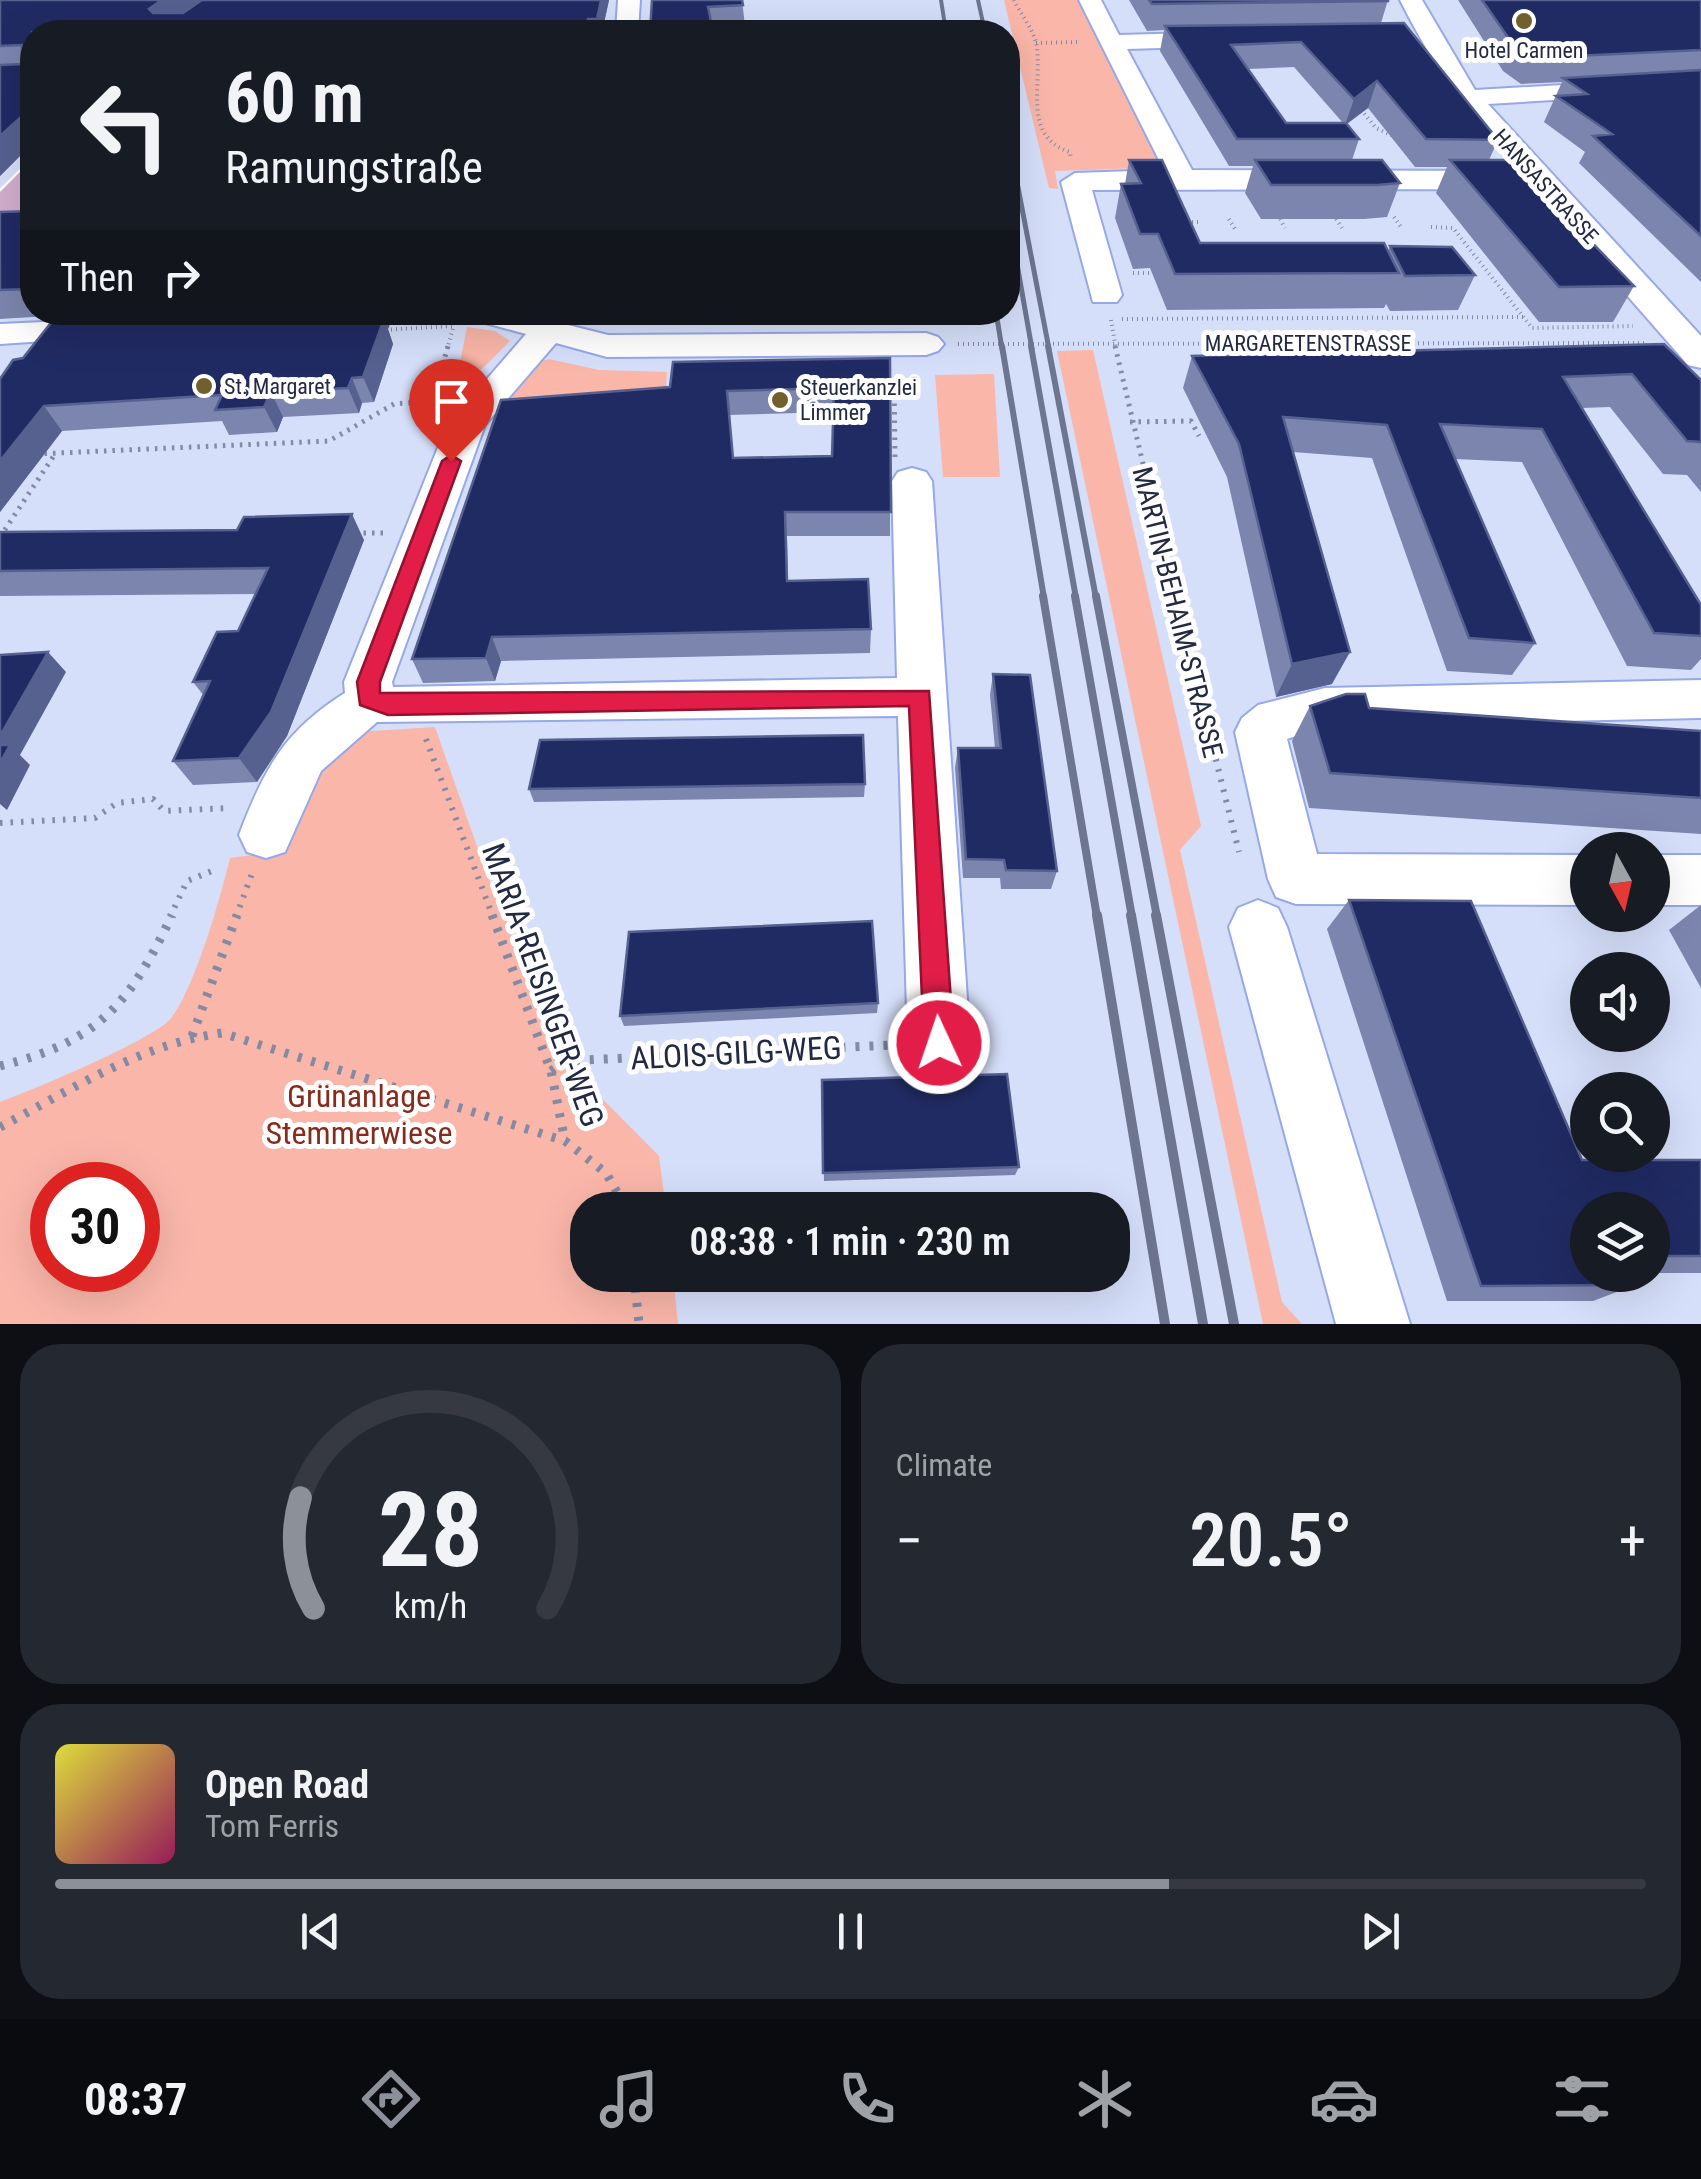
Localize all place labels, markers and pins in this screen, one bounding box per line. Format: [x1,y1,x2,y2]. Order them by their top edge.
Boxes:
marker: Hotel Carmen [1513,10,1535,32]
place label: Hotel Carmen [1465,38,1583,63]
pin [409,359,494,462]
place label: St. Margaret [224,374,331,399]
marker: St. Margaret [193,375,215,397]
place label: Steuerkanzlei Limmer [800,375,917,425]
marker: Steuerkanzlei Limmer [769,389,791,411]

